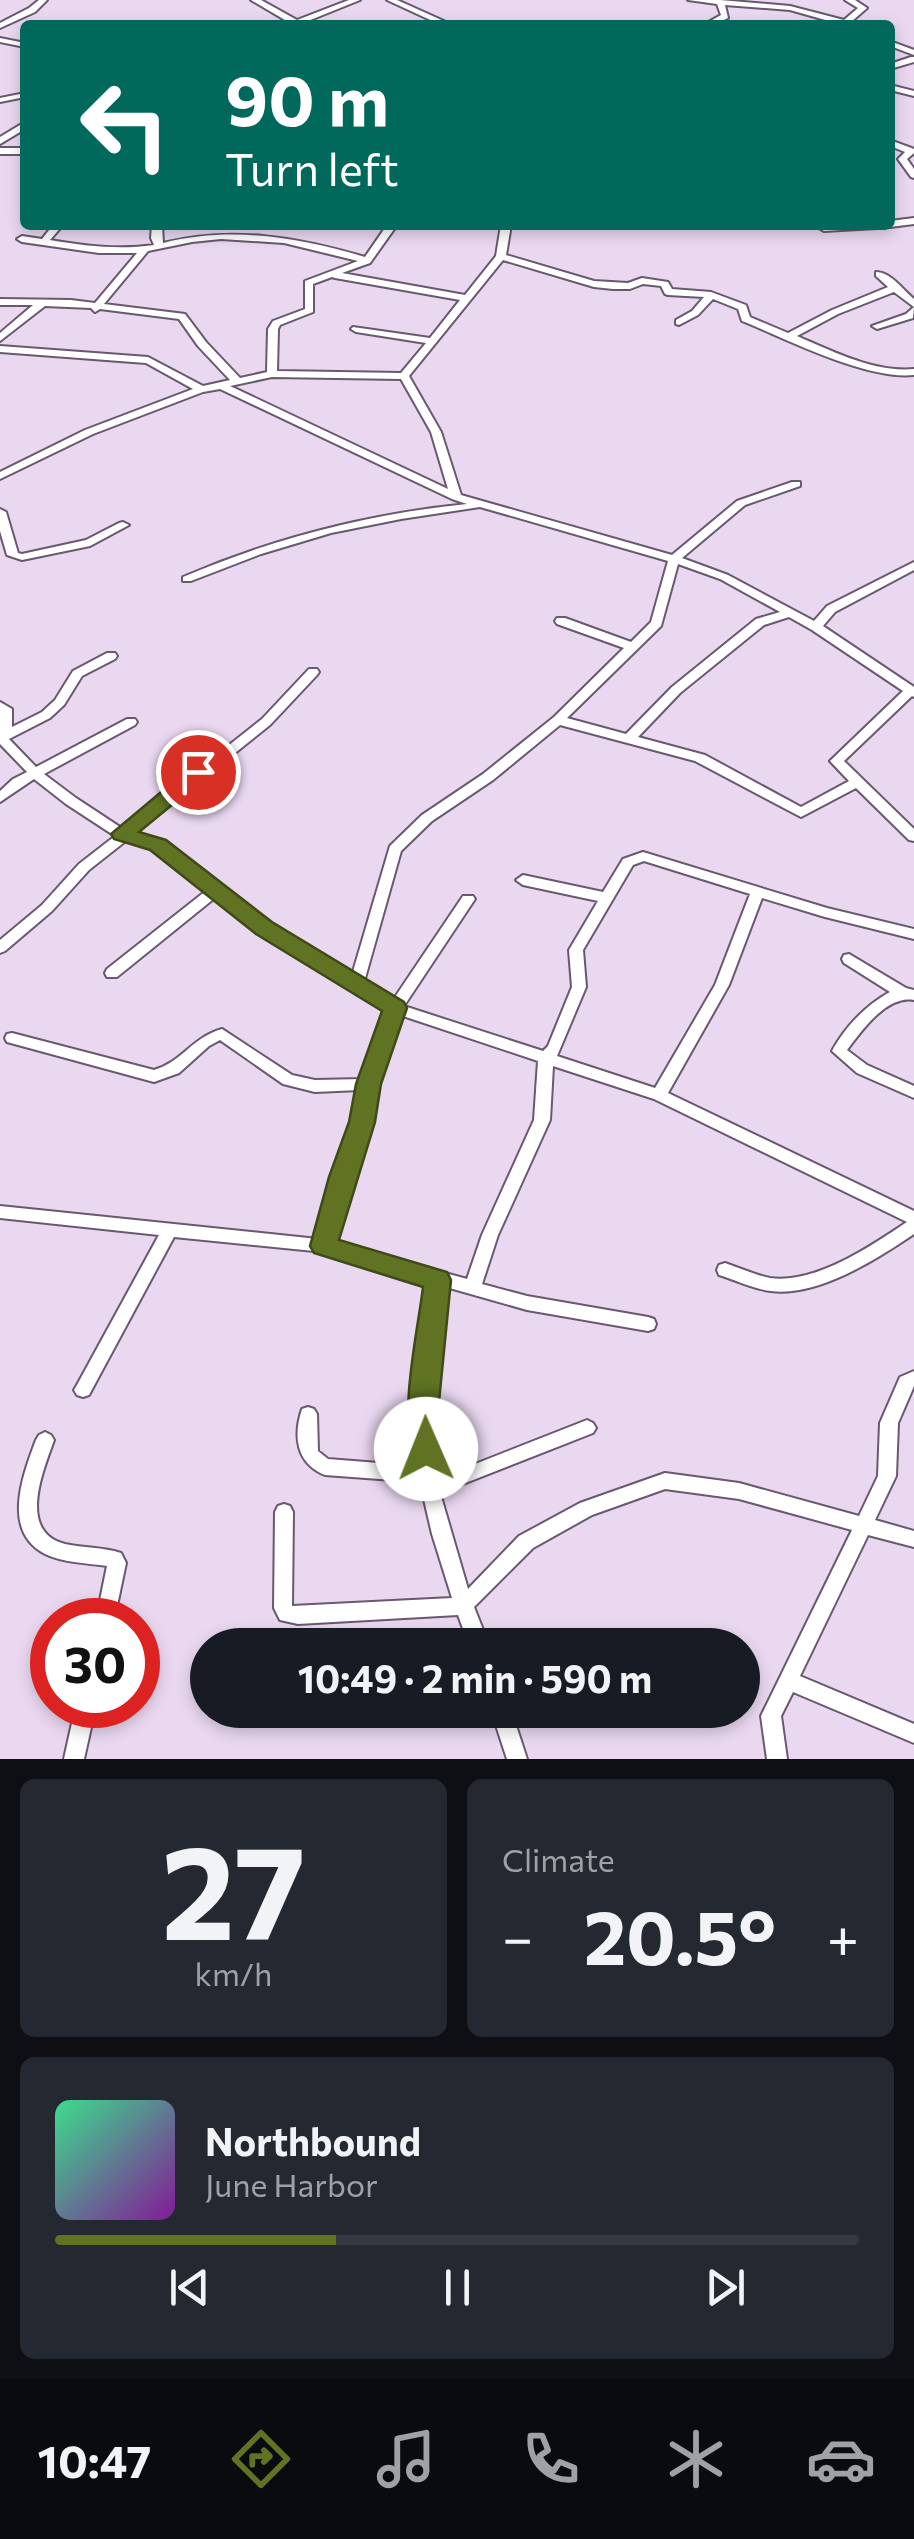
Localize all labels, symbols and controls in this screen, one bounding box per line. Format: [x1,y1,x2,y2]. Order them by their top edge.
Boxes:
text: 90 m [225,55,389,140]
icon: left [60,60,190,190]
text: Turn left [225,140,399,195]
pin [156,730,241,815]
icon: arrive [171,745,226,800]
position arrow [374,1397,478,1501]
speed limit sign: 30 [30,1598,160,1728]
text: 10:49 · 2 min · 590 m [298,1654,652,1701]
text: 27 [161,1808,306,1967]
text: Climate [502,1839,615,1879]
text: 20.5° [584,1889,776,1980]
text: − [502,1902,533,1969]
text: + [827,1902,859,1969]
text: km/h [195,1953,272,1993]
text: Northbound [205,2117,421,2164]
text: June Harbor [205,2164,378,2204]
icon: previous [162,2260,217,2315]
icon: pause [430,2260,485,2315]
icon: next [698,2260,753,2315]
icon: directions [226,2424,296,2494]
icon: music [371,2424,441,2494]
icon: phone [516,2424,586,2494]
icon: climate [661,2424,731,2494]
icon: car [806,2424,876,2494]
text: 10:47 [38,2432,151,2487]

